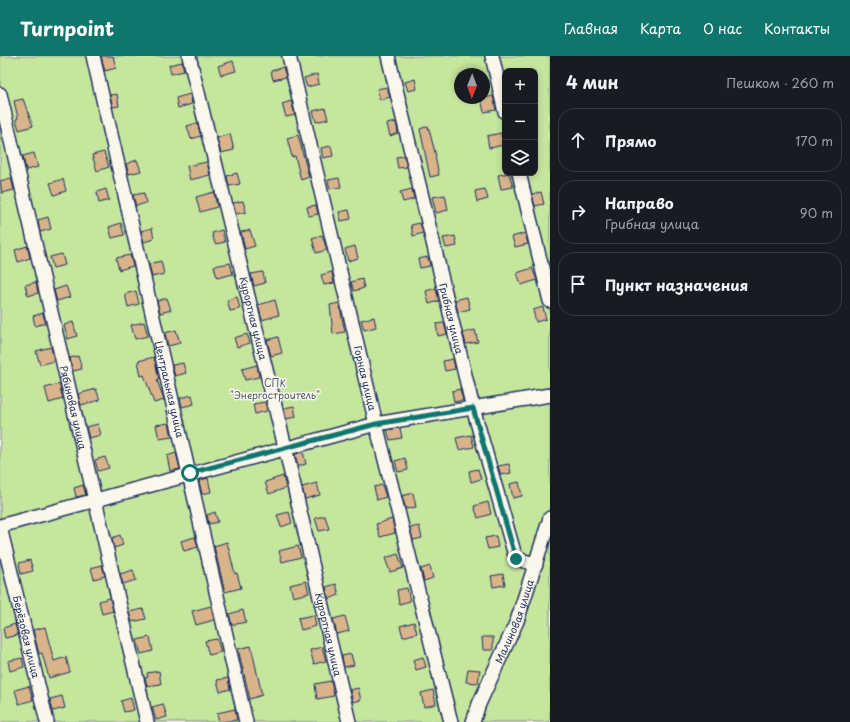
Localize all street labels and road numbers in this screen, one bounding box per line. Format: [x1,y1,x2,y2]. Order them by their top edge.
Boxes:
street label: Курортная улица [236,275,271,362]
street label: Грибная улица [436,281,468,356]
street label: Центральная улица [152,339,189,440]
street label: Горная улица [351,344,381,413]
street label: Рябиновая улица [57,364,91,451]
street label: Малиновая улица [491,577,537,666]
street label: Курортная улица [312,591,346,678]
street label: Берёзовая улица [10,594,44,680]

